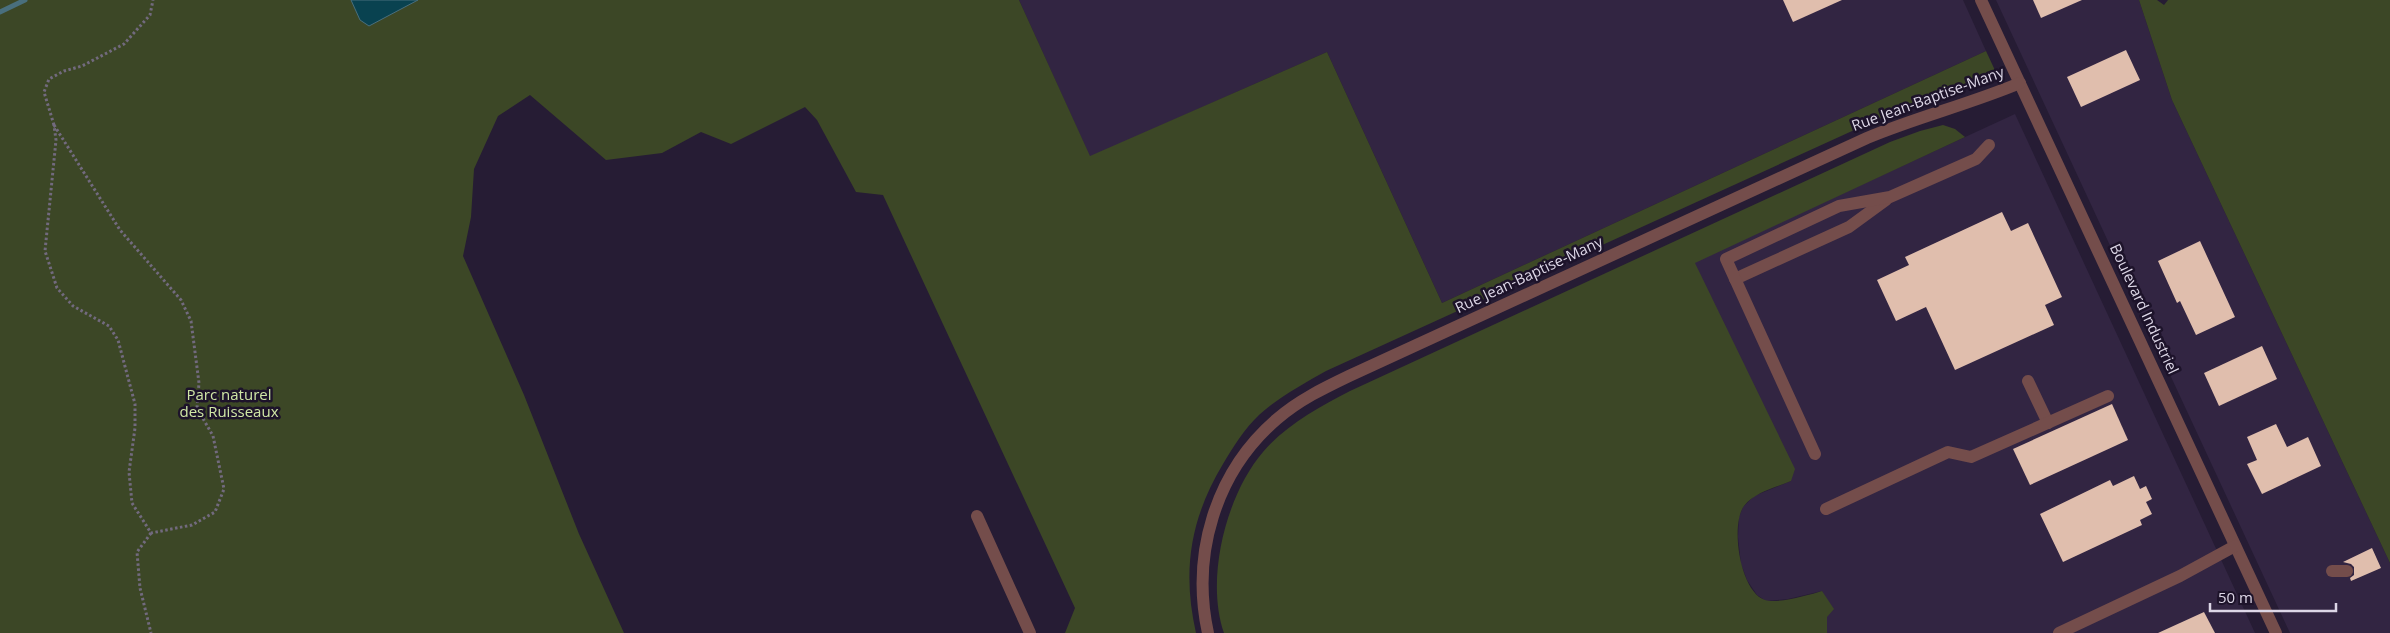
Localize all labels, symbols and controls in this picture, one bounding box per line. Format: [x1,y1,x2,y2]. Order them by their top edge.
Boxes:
street label: Rue Jean-Baptise-Many [1849,61,2007,135]
street label: Rue Jean-Baptise-Many [1451,231,1606,317]
street label: Boulevard Industriel [2106,240,2184,377]
park label: Parc naturel des Ruisseaux [180,384,279,421]
scale bar [2210,580,2336,612]
text: 50 m [2218,587,2253,607]

